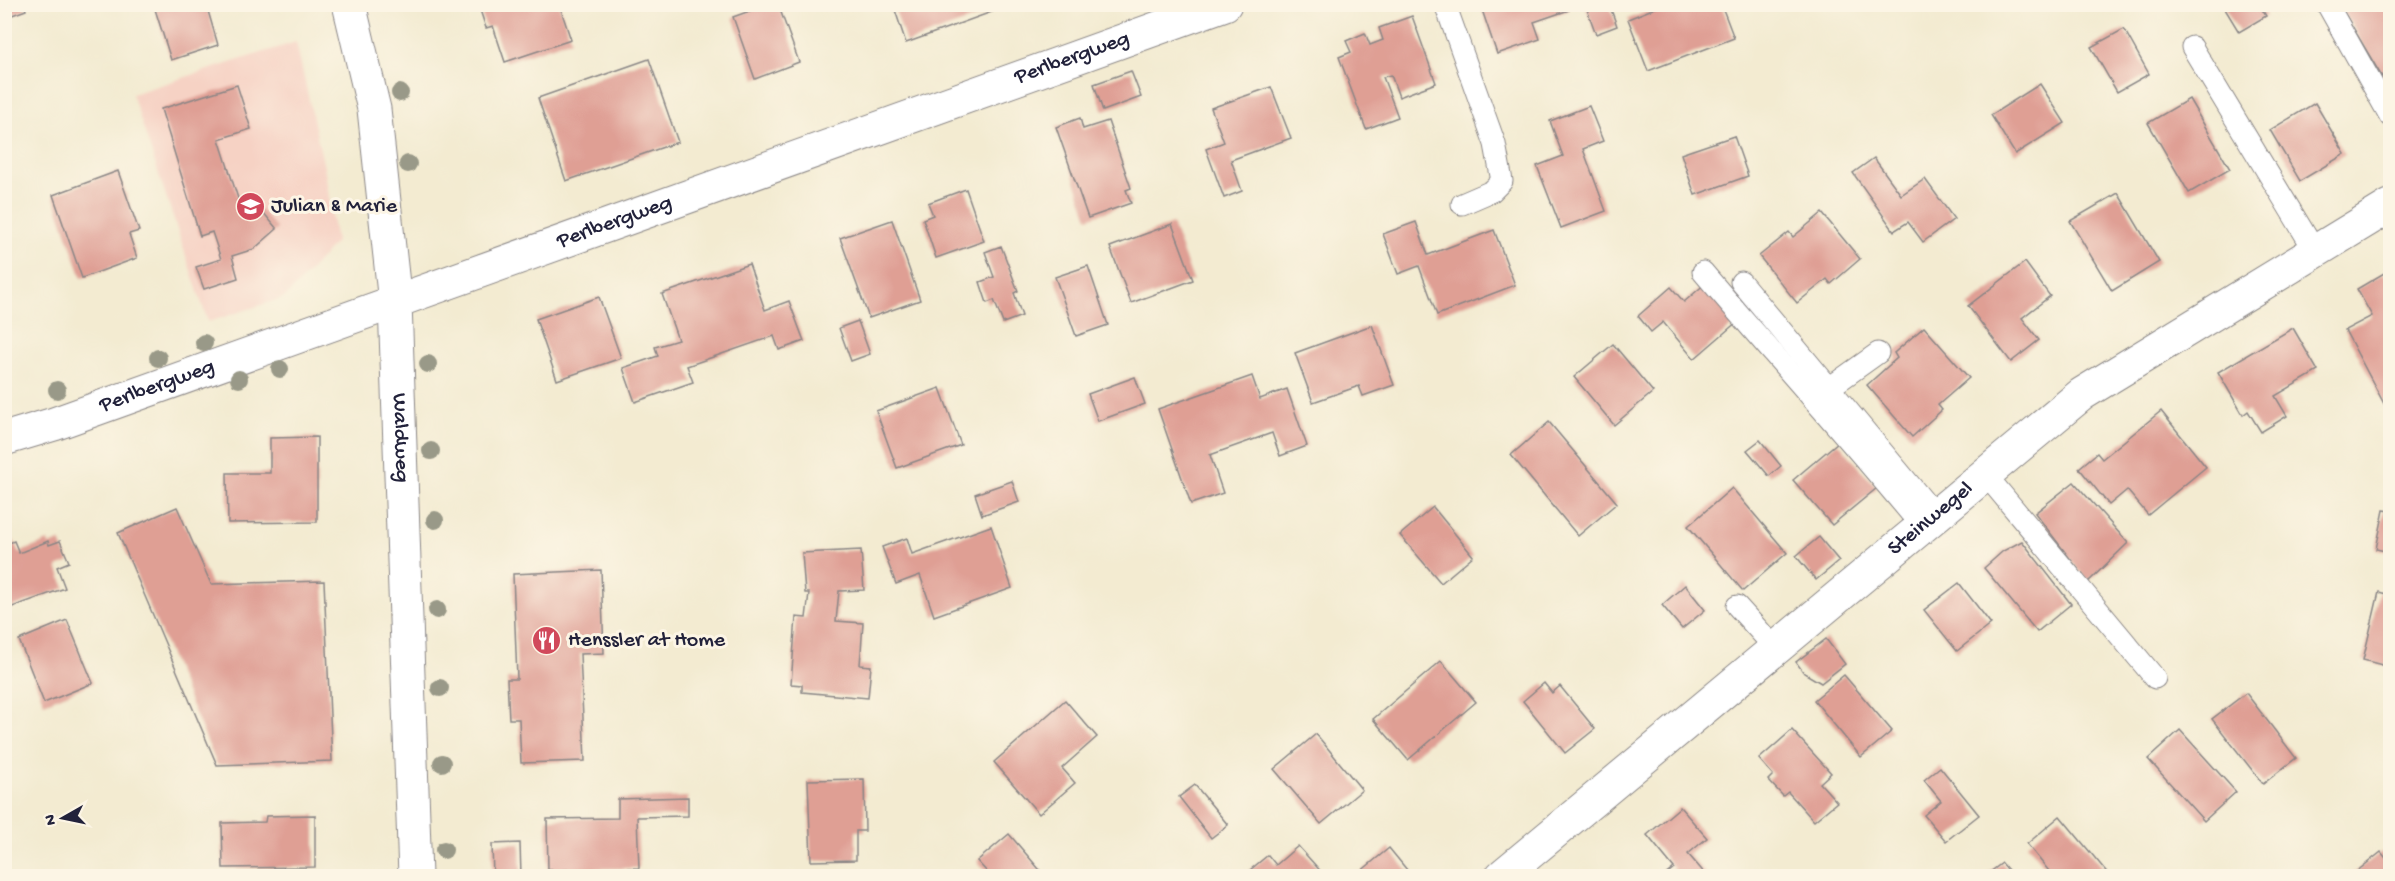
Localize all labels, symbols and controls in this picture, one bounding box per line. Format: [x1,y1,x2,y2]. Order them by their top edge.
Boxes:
street label: Perlbergweg [1010,26,1133,92]
street label: Perlbergweg [553,190,676,256]
school or university icon: Julian & Marie [234,191,266,223]
place label: Julian & Marie [271,194,398,220]
street label: Perlbergweg [95,354,218,420]
street label: Waldweg [385,393,414,483]
street label: Steinwegel [1883,476,1979,562]
restaurant icon: Henssler at Home [531,625,563,657]
place label: Henssler at Home [568,628,726,654]
north arrow [33,788,93,848]
text: N [41,813,62,826]

